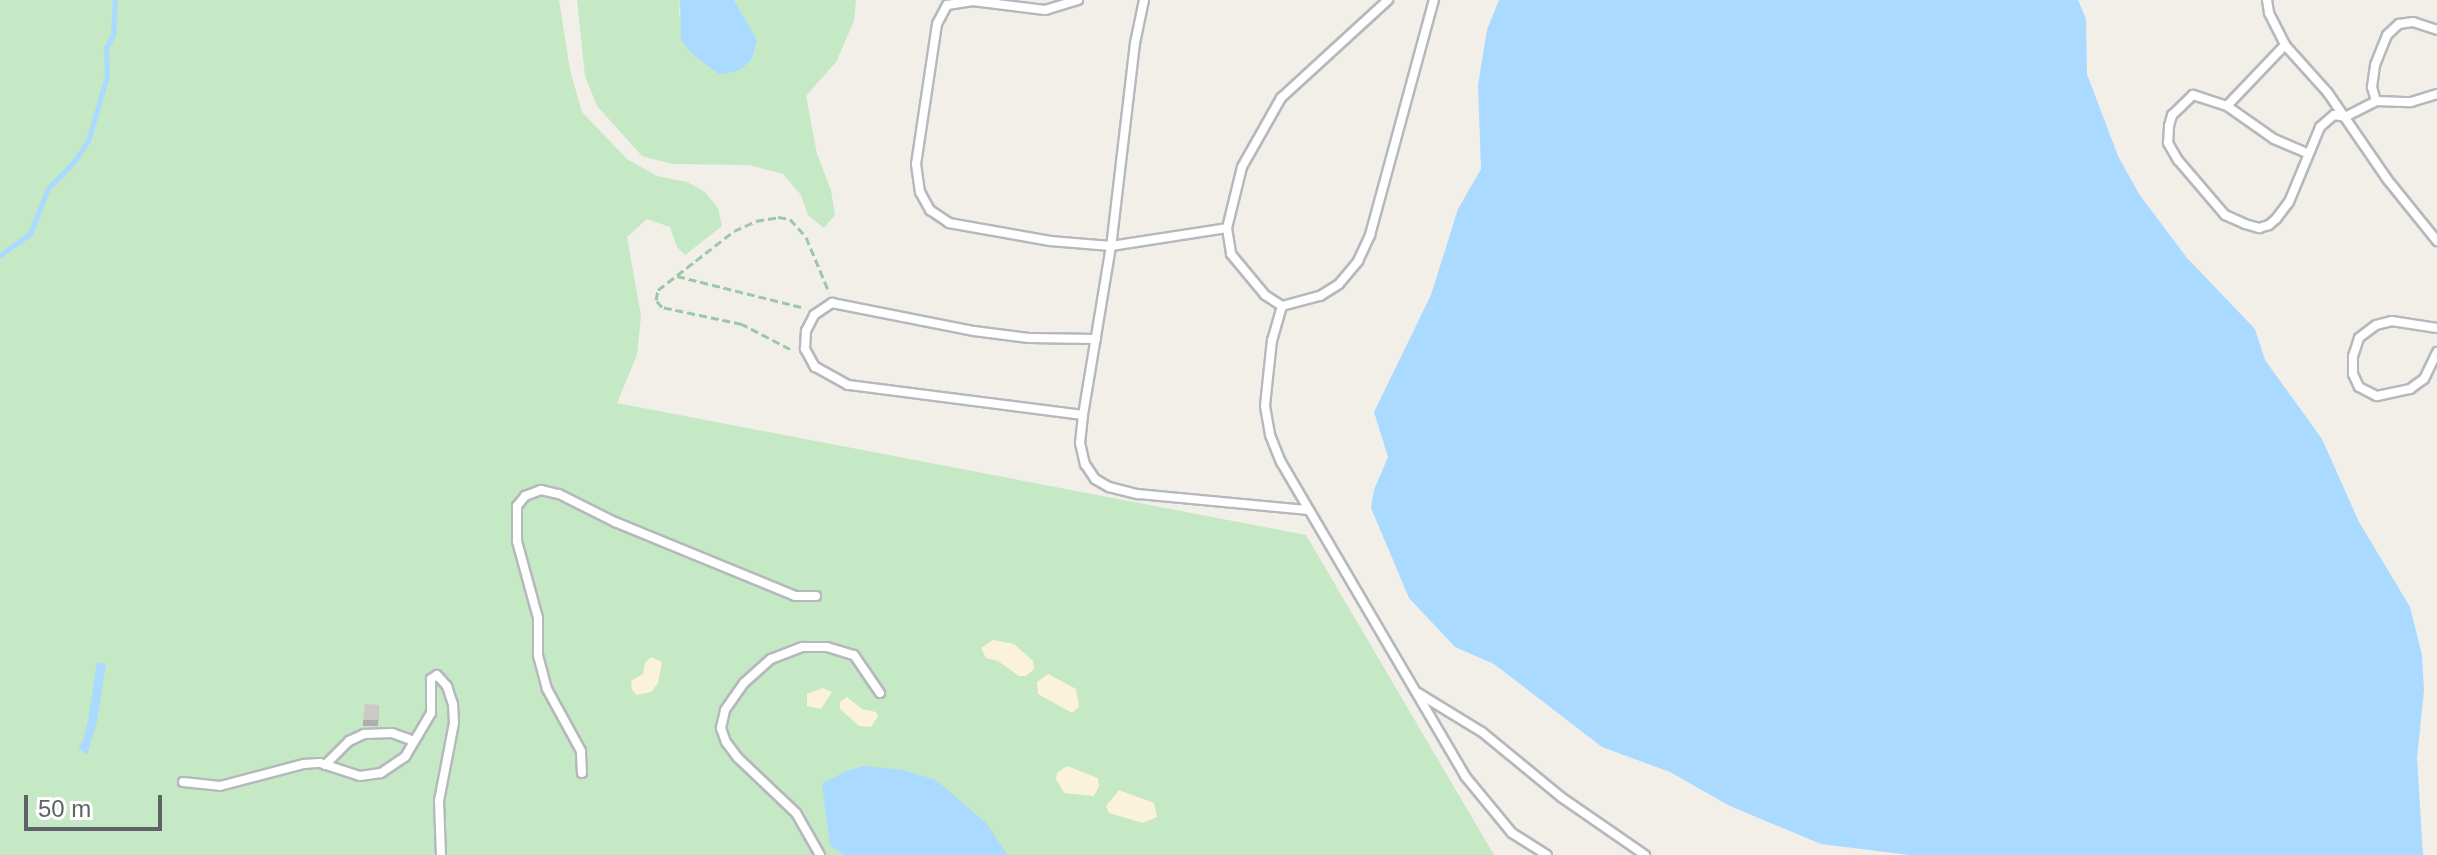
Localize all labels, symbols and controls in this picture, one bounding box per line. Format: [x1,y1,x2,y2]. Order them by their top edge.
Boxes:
scale bar [28,779,166,829]
text: 50 m [38,795,91,822]

